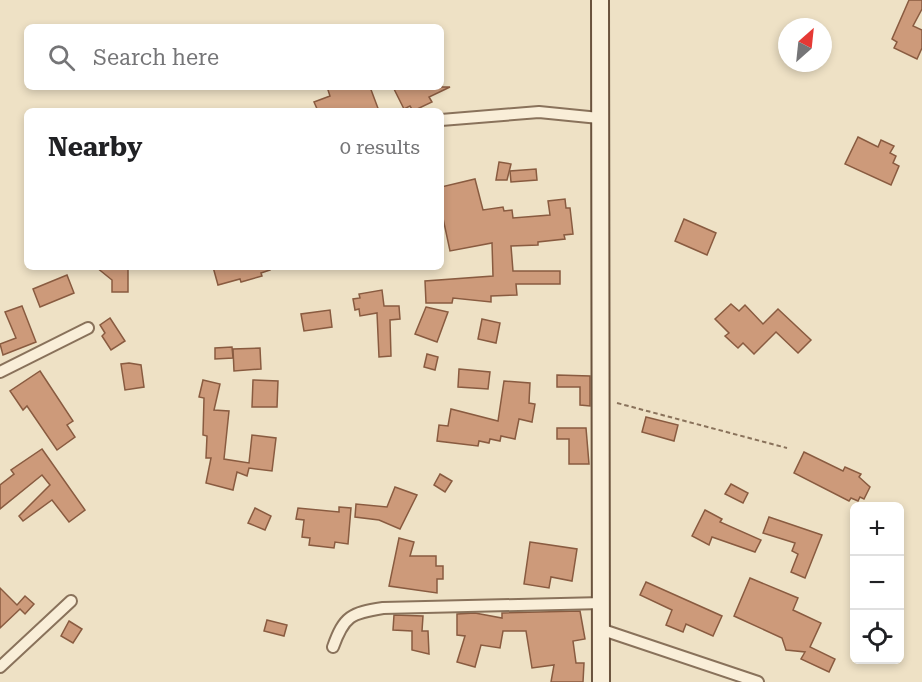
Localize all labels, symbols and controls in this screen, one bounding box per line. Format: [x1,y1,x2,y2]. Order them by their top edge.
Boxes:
north arrow [778,18,832,72]
search box [24,24,444,90]
icon: search [45,41,78,74]
text: Search here [93,45,219,70]
text: Nearby [48,132,142,162]
text: 0 results [340,135,420,159]
map controls [850,502,904,664]
button: + [850,502,904,556]
button: − [850,556,904,610]
button: locate [850,610,904,664]

